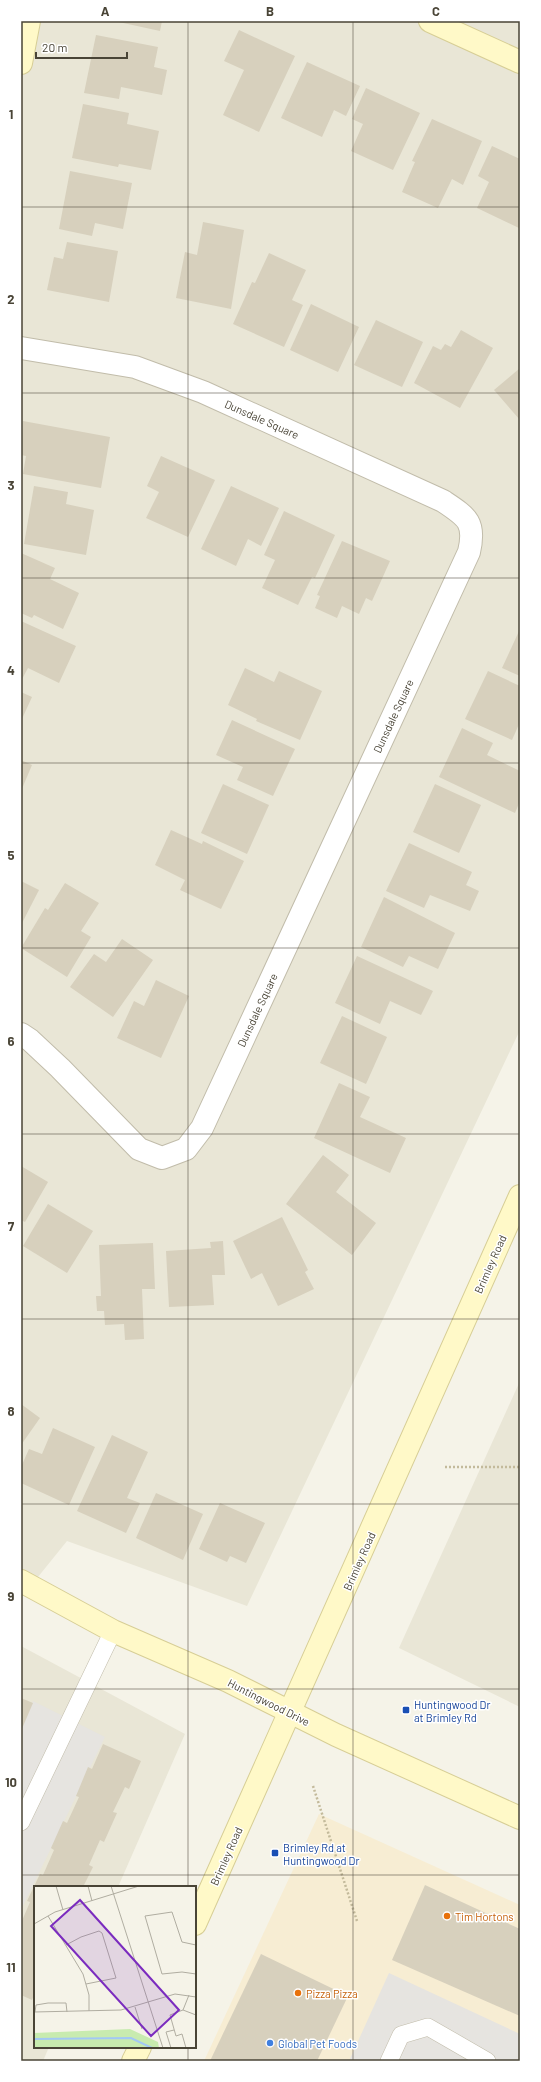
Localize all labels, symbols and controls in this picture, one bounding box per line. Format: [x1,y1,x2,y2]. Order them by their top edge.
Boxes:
text: A [101,3,110,19]
text: B [266,3,274,19]
text: C [432,3,440,19]
scale bar [36,34,127,60]
text: 20 m [42,40,68,54]
text: 1 [9,106,13,122]
text: 2 [7,291,15,307]
street label: Dunsdale Square [223,397,301,441]
text: 3 [7,477,15,493]
text: 4 [7,662,15,678]
street label: Dunsdale Square [370,677,416,755]
text: 5 [7,847,15,863]
street label: Dunsdale Square [234,971,280,1049]
text: 6 [8,1033,15,1049]
text: 7 [8,1218,15,1234]
street label: Brimley Road [471,1233,509,1295]
text: 8 [7,1403,15,1419]
street label: Brimley Road [340,1530,378,1592]
text: 9 [8,1588,15,1604]
street label: Huntingwood Drive [226,1676,312,1728]
place label: Huntingwood Dr at Brimley Rd [414,1698,490,1724]
marker: Huntingwood Dr at Brimley Rd [401,1705,411,1715]
text: 10 [5,1774,17,1790]
street label: Brimley Road [207,1825,245,1887]
place label: Brimley Rd at Huntingwood Dr [283,1841,359,1867]
marker: Brimley Rd at Huntingwood Dr [270,1848,280,1858]
inset map [34,1886,196,2048]
place label: Tim Hortons [455,1910,514,1923]
marker: Tim Hortons [442,1911,452,1921]
text: 11 [6,1959,16,1975]
place label: Pizza Pizza [306,1987,358,2000]
marker: Pizza Pizza [293,1988,303,1998]
place label: Global Pet Foods [278,2037,357,2050]
marker: Global Pet Foods [265,2038,275,2048]

